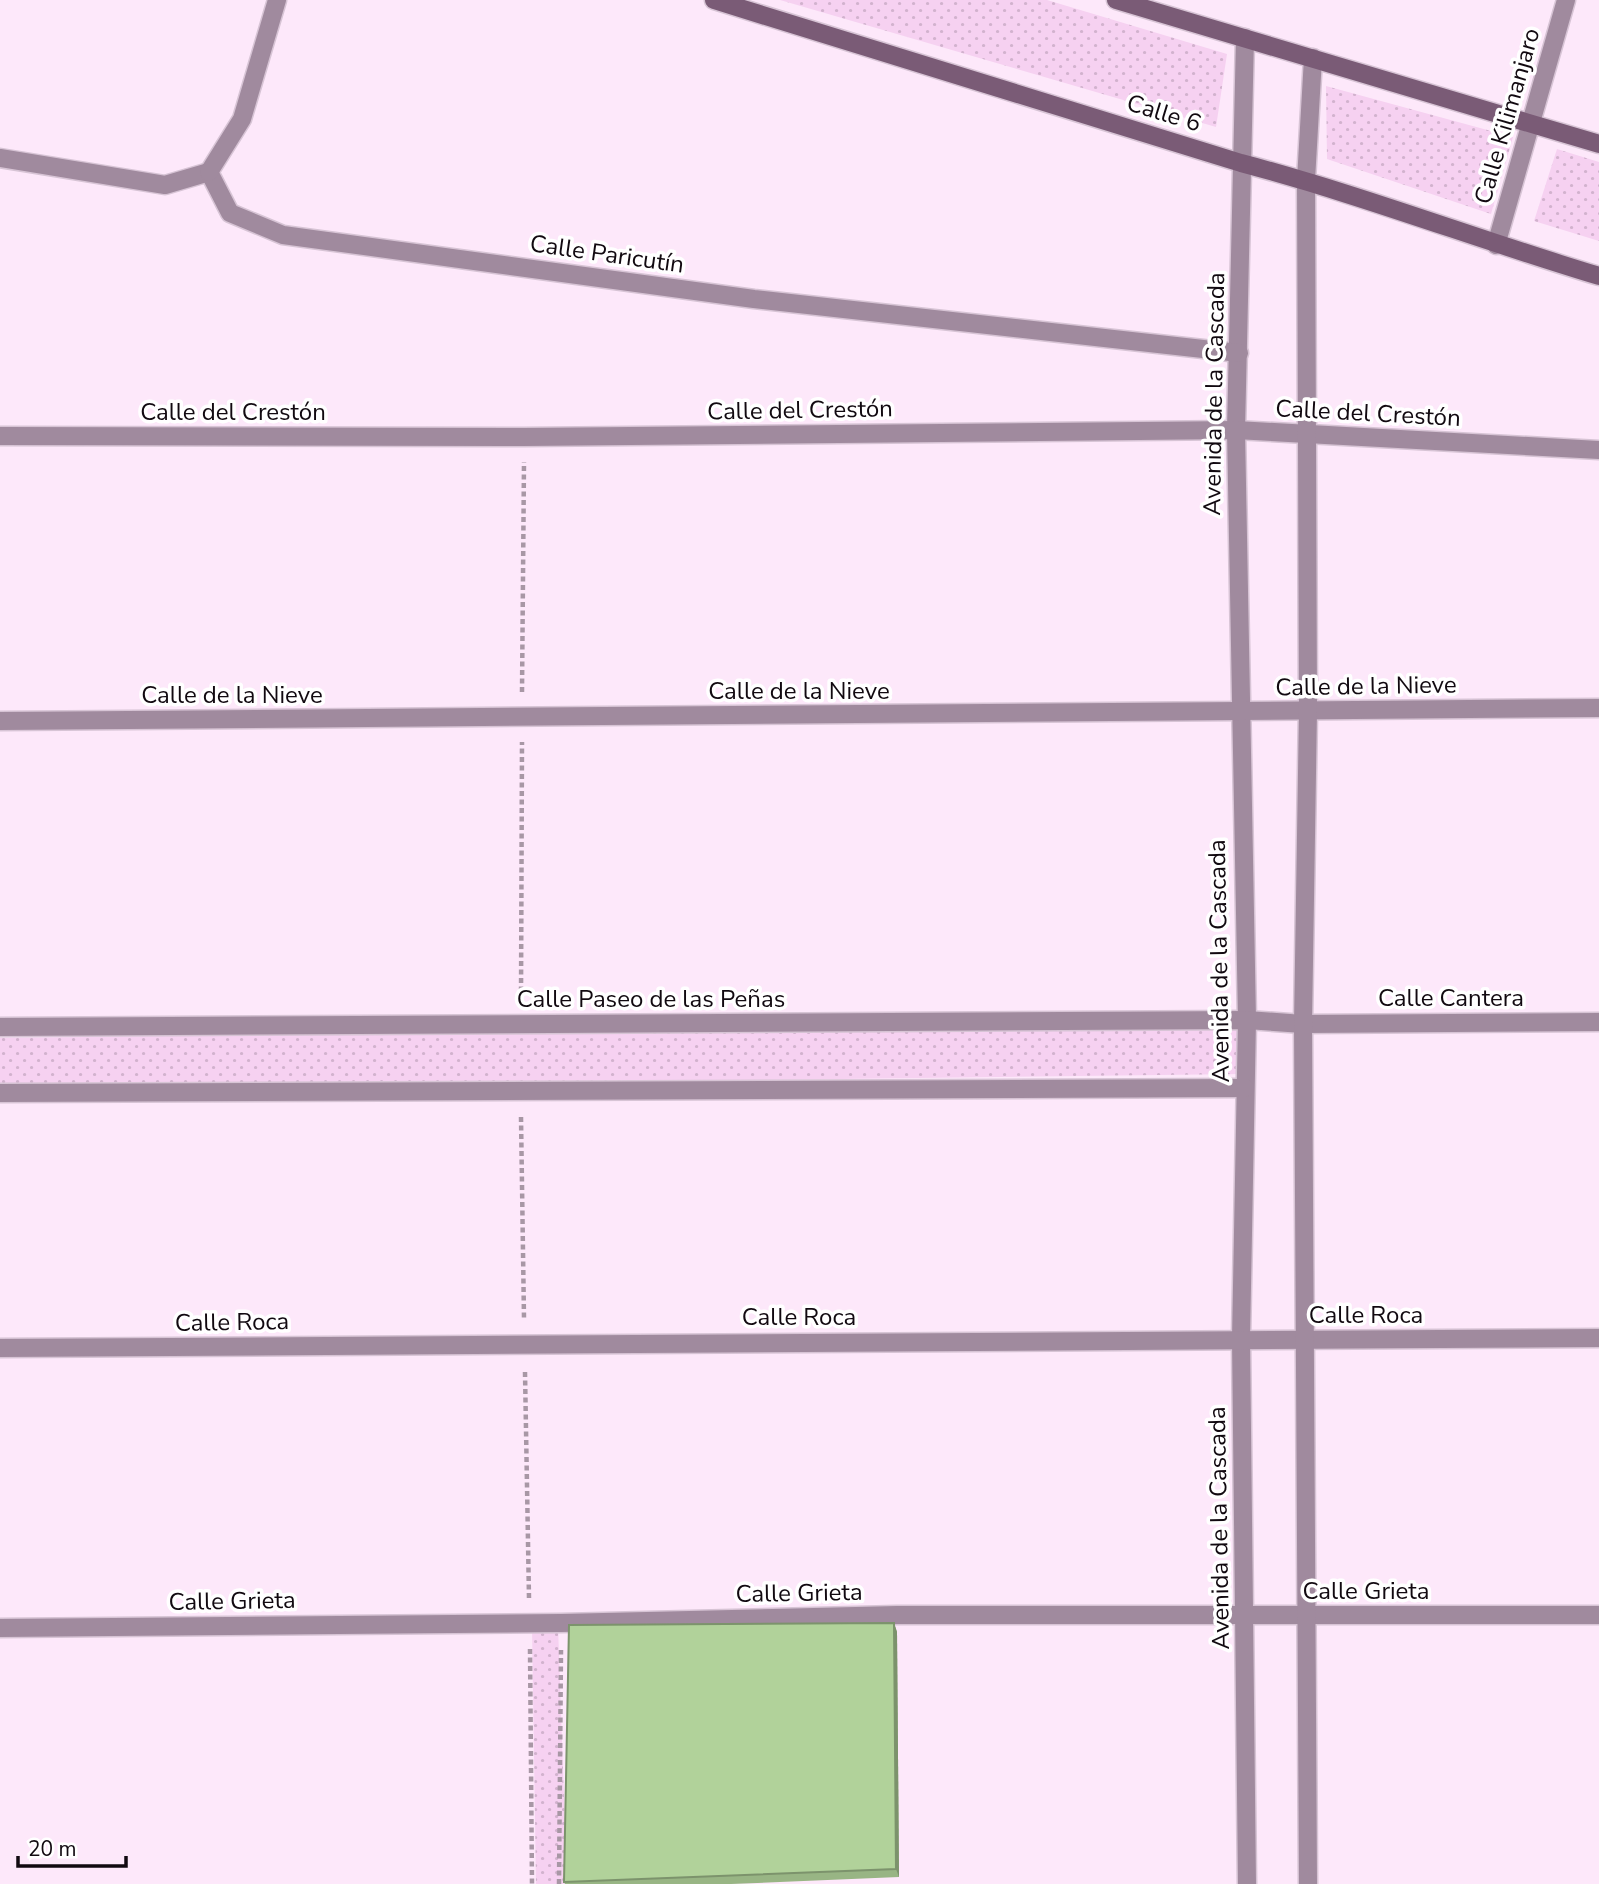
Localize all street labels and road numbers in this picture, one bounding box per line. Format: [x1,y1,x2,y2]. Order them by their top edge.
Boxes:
street label: Calle Kilimanjaro [1467,24,1547,208]
street label: Calle 6 [1123,87,1205,139]
street label: Calle Paricutín [528,227,686,281]
street label: Avenida de la Cascada [1196,272,1232,516]
street label: Calle del Crestón [707,392,893,428]
street label: Calle del Crestón [1275,392,1461,434]
street label: Calle del Crestón [140,396,326,428]
street label: Calle de la Nieve [1275,668,1457,704]
street label: Calle de la Nieve [708,675,890,707]
street label: Calle de la Nieve [141,679,323,711]
street label: Avenida de la Cascada [1201,839,1237,1083]
street label: Calle Cantera [1378,982,1524,1014]
street label: Calle Paseo de las Peñas [517,983,785,1015]
street label: Calle Roca [1309,1299,1423,1331]
street label: Calle Roca [742,1301,856,1333]
street label: Calle Roca [175,1305,289,1339]
street label: Avenida de la Cascada [1201,1406,1237,1650]
street label: Calle Grieta [1303,1575,1429,1607]
street label: Calle Grieta [735,1576,863,1610]
street label: Calle Grieta [168,1584,296,1618]

